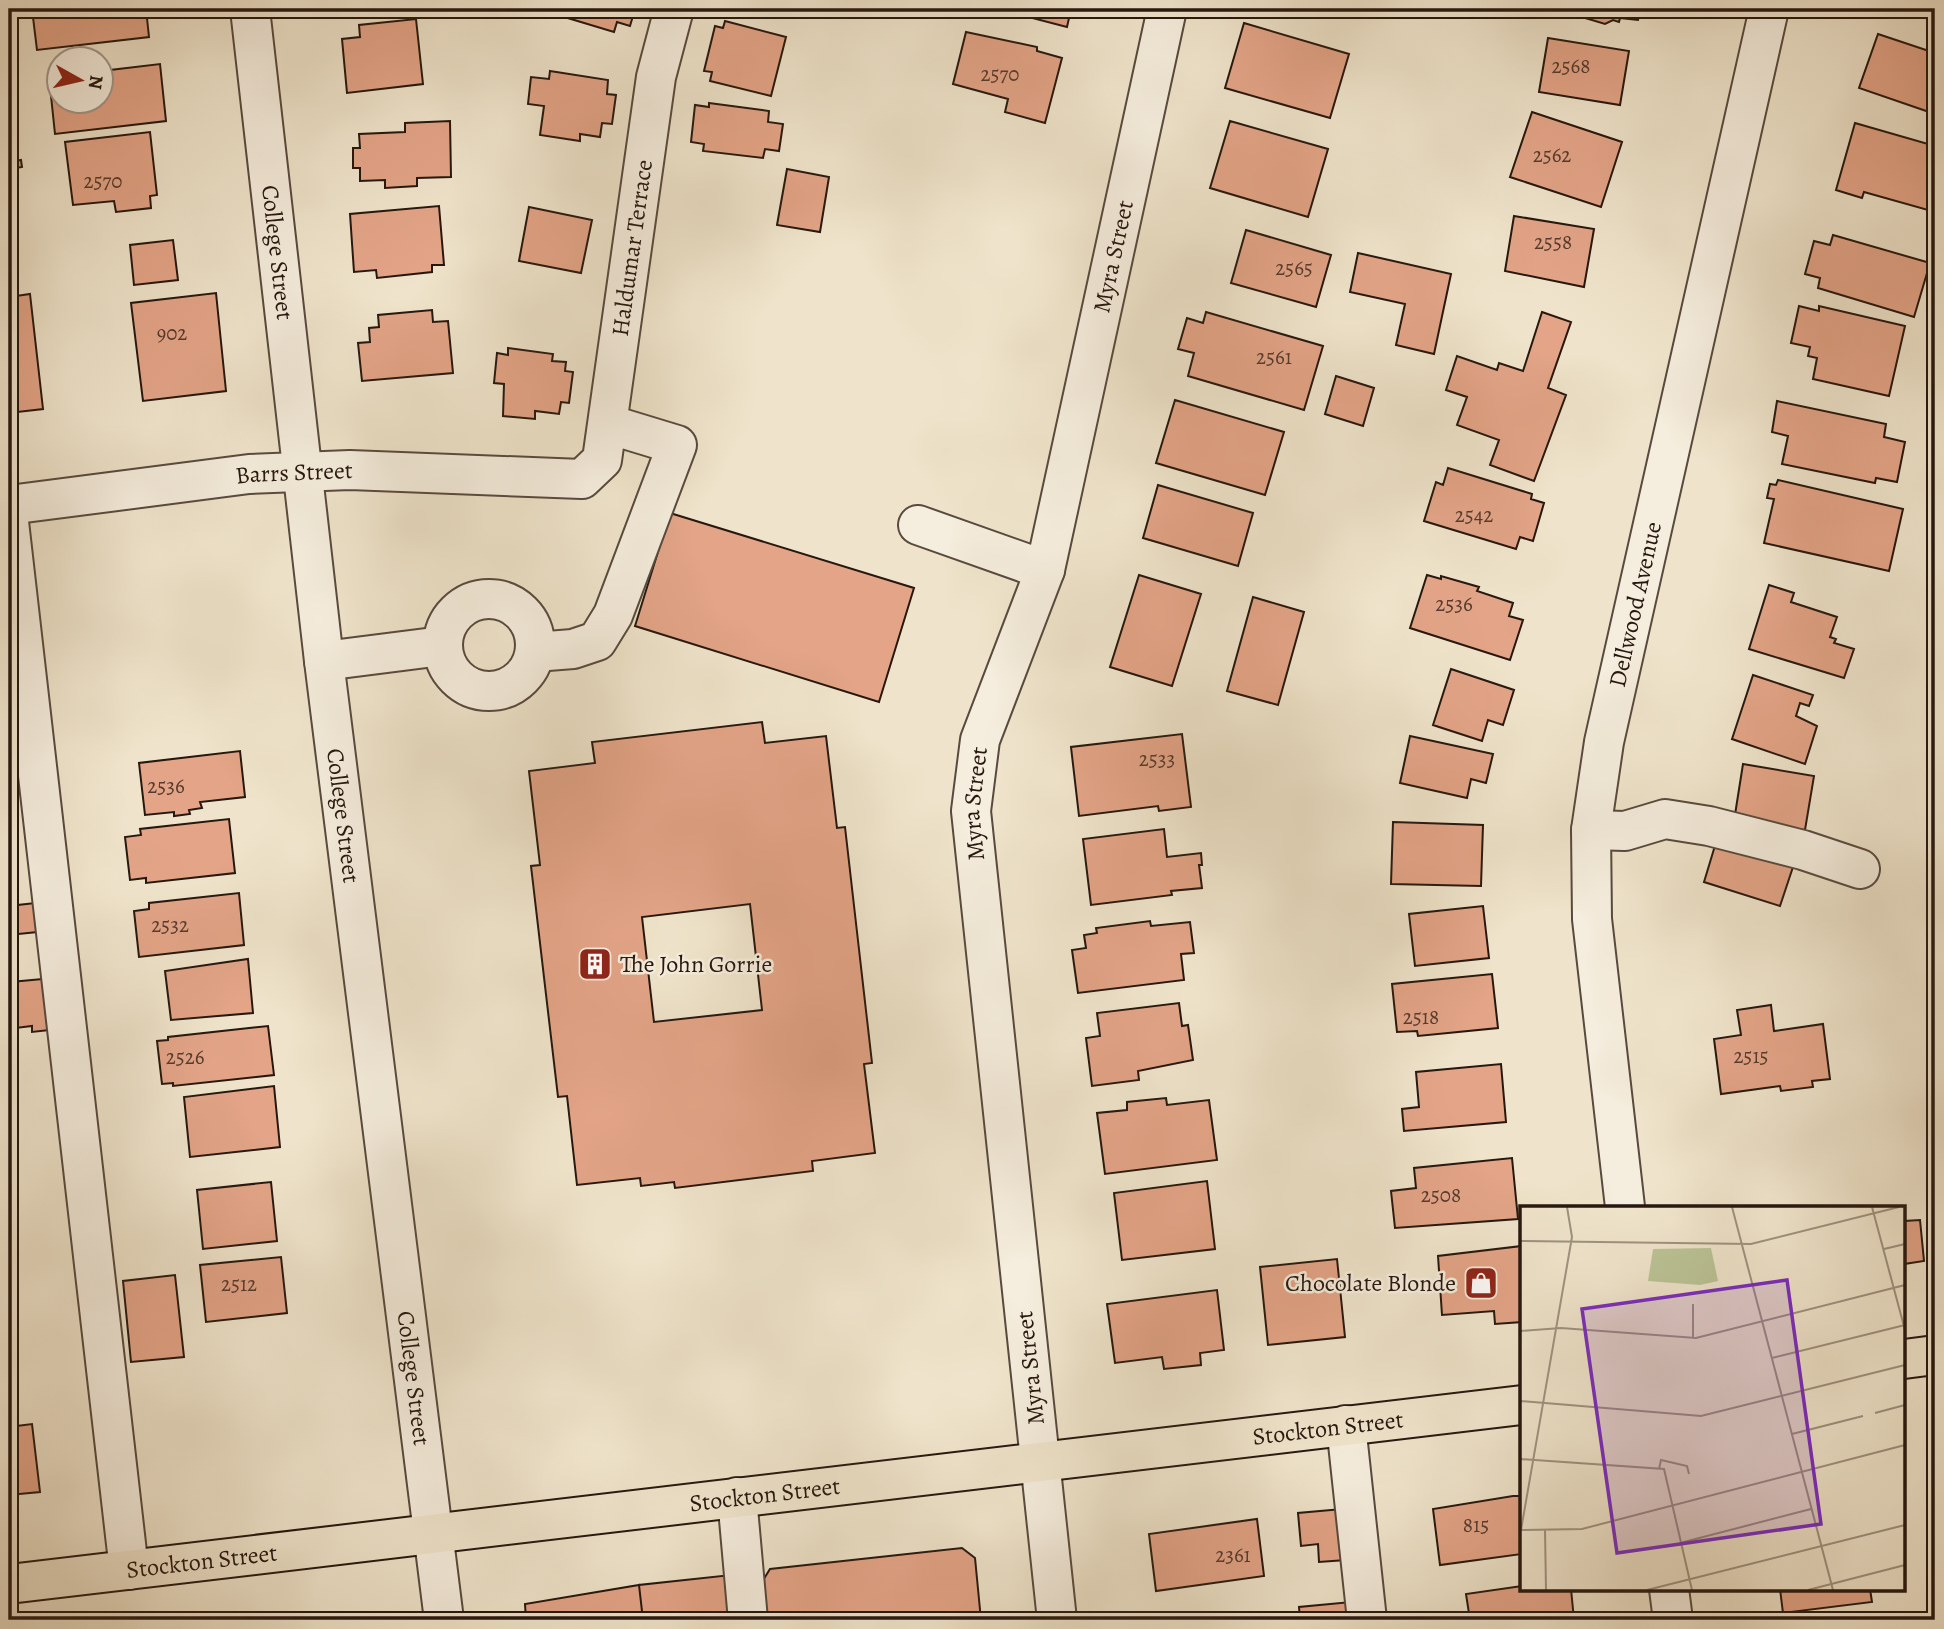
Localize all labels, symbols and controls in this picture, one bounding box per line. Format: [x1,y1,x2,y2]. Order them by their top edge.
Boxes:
north arrow [46,46,116,116]
house number: 2568 [1552,52,1590,80]
house number: 2570 [980,60,1020,88]
text: N [82,74,110,91]
house number: 2562 [1533,141,1571,169]
street label: Haldumar Terrace [604,158,660,338]
house number: 2570 [83,167,123,195]
street label: College Street [254,183,301,322]
street label: Myra Street [1085,197,1141,316]
house number: 2558 [1534,228,1572,256]
house number: 2565 [1275,254,1313,282]
house number: 902 [157,319,187,347]
house number: 2561 [1256,343,1292,371]
street label: Barrs Street [233,454,353,492]
house number: 2542 [1455,501,1493,529]
street label: Dellwood Avenue [1601,518,1669,690]
house number: 2536 [1435,590,1473,618]
street label: Myra Street [955,745,995,862]
house number: 2533 [1139,745,1175,773]
street label: College Street [319,746,368,885]
house number: 2536 [147,772,185,800]
house number: 2532 [151,911,189,939]
building icon: The John Gorrie [576,945,614,983]
place label: The John Gorrie [620,948,772,980]
house number: 2518 [1403,1003,1439,1031]
house number: 2515 [1733,1042,1769,1070]
house number: 2526 [166,1043,205,1071]
house number: 2508 [1421,1181,1461,1209]
inset map [1520,1206,1906,1590]
shop icon: Chocolate Blonde [1462,1264,1500,1302]
place label: Chocolate Blonde [1285,1267,1456,1299]
house number: 2512 [221,1270,257,1298]
street label: College Street [389,1309,438,1447]
street label: Myra Street [1008,1309,1052,1427]
street label: Stockton Street [1251,1403,1405,1453]
street label: Stockton Street [688,1470,842,1519]
house number: 815 [1463,1511,1489,1539]
street label: Stockton Street [125,1536,279,1586]
house number: 2361 [1215,1541,1251,1569]

